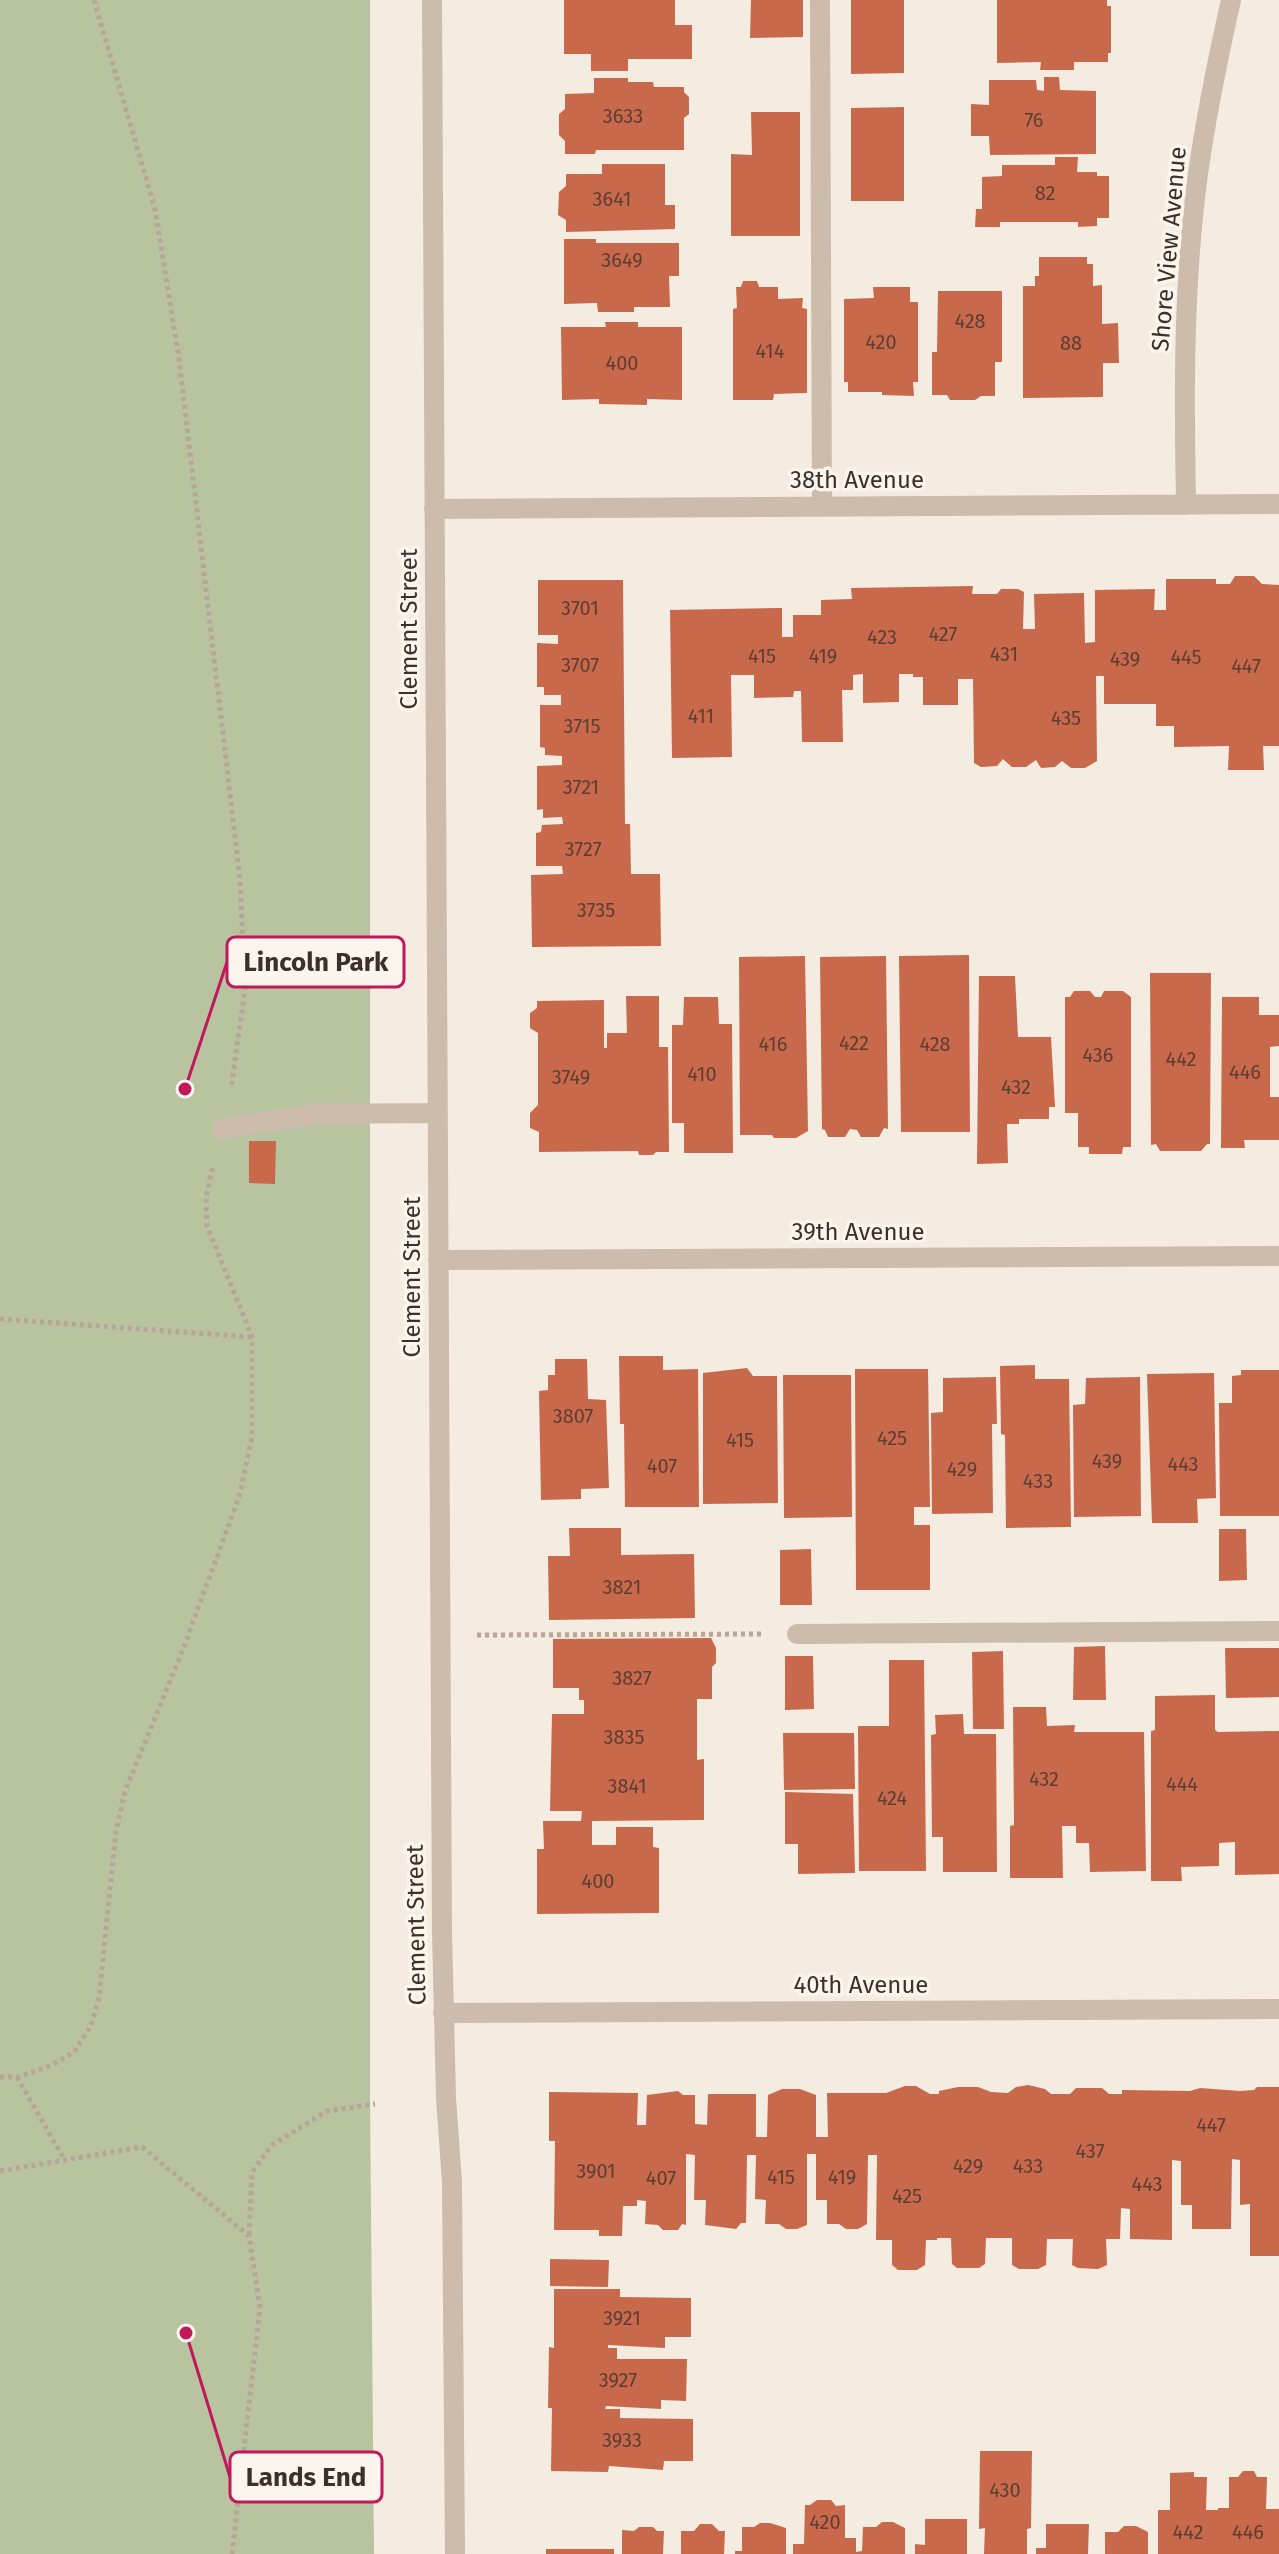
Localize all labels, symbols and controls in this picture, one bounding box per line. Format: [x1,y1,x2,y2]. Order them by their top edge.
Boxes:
house number: 3633 [603,104,643,128]
house number: 76 [1024,108,1044,132]
street label: Shore View Avenue [1146,145,1192,353]
house number: 82 [1035,181,1055,205]
house number: 3641 [593,187,631,211]
house number: 3649 [601,248,643,272]
house number: 428 [954,309,986,333]
house number: 420 [865,330,897,354]
house number: 88 [1060,331,1082,355]
house number: 414 [756,339,785,363]
house number: 400 [606,351,638,375]
street label: 38th Avenue [790,466,924,494]
street label: Clement Street [395,548,423,710]
house number: 3701 [561,596,599,620]
house number: 427 [929,622,958,646]
house number: 423 [867,625,897,649]
house number: 431 [990,642,1018,666]
house number: 415 [748,644,776,668]
house number: 419 [809,644,837,668]
house number: 445 [1170,645,1202,669]
house number: 439 [1110,647,1140,671]
house number: 3707 [561,653,599,677]
house number: 447 [1231,654,1261,678]
house number: 411 [688,704,714,728]
house number: 435 [1051,706,1081,730]
house number: 3715 [563,714,601,738]
house number: 3721 [563,775,599,799]
house number: 3727 [564,837,602,861]
house number: 3735 [577,898,615,922]
callout: Lincoln Park [227,937,404,987]
text: Lincoln Park [244,947,389,978]
house number: 422 [839,1031,869,1055]
house number: 416 [759,1032,787,1056]
house number: 428 [919,1032,951,1056]
house number: 436 [1083,1043,1113,1067]
house number: 442 [1166,1047,1196,1071]
house number: 446 [1229,1060,1261,1084]
house number: 410 [687,1062,717,1086]
house number: 3749 [552,1065,590,1089]
house number: 432 [1001,1075,1031,1099]
street label: Clement Street [398,1196,426,1358]
street label: 39th Avenue [791,1218,925,1246]
house number: 3807 [553,1404,593,1428]
house number: 425 [877,1426,907,1450]
house number: 415 [726,1428,754,1452]
house number: 439 [1092,1449,1122,1473]
house number: 443 [1168,1452,1198,1476]
house number: 407 [647,1454,677,1478]
house number: 429 [947,1457,977,1481]
house number: 433 [1023,1469,1053,1493]
house number: 3821 [603,1575,641,1599]
house number: 3827 [612,1666,652,1690]
house number: 3835 [604,1725,645,1749]
house number: 432 [1029,1767,1059,1791]
house number: 444 [1166,1772,1198,1796]
house number: 3841 [607,1774,647,1798]
house number: 424 [877,1786,907,1810]
street label: Clement Street [401,1844,431,2006]
house number: 400 [582,1869,614,1893]
street label: 40th Avenue [794,1971,928,1999]
house number: 447 [1196,2113,1226,2137]
house number: 437 [1075,2139,1105,2163]
house number: 429 [953,2154,983,2178]
house number: 433 [1013,2154,1043,2178]
house number: 3901 [576,2159,616,2183]
house number: 415 [767,2165,795,2189]
house number: 419 [828,2165,856,2189]
house number: 407 [646,2166,676,2190]
house number: 443 [1132,2172,1162,2196]
house number: 425 [892,2184,922,2208]
house number: 3921 [603,2306,641,2330]
house number: 3927 [599,2368,637,2392]
house number: 3933 [602,2428,642,2452]
callout: Lands End [230,2452,382,2502]
text: Lands End [246,2462,366,2493]
house number: 430 [989,2478,1021,2502]
house number: 420 [809,2510,841,2534]
house number: 442 [1173,2520,1203,2544]
house number: 446 [1232,2520,1264,2544]

